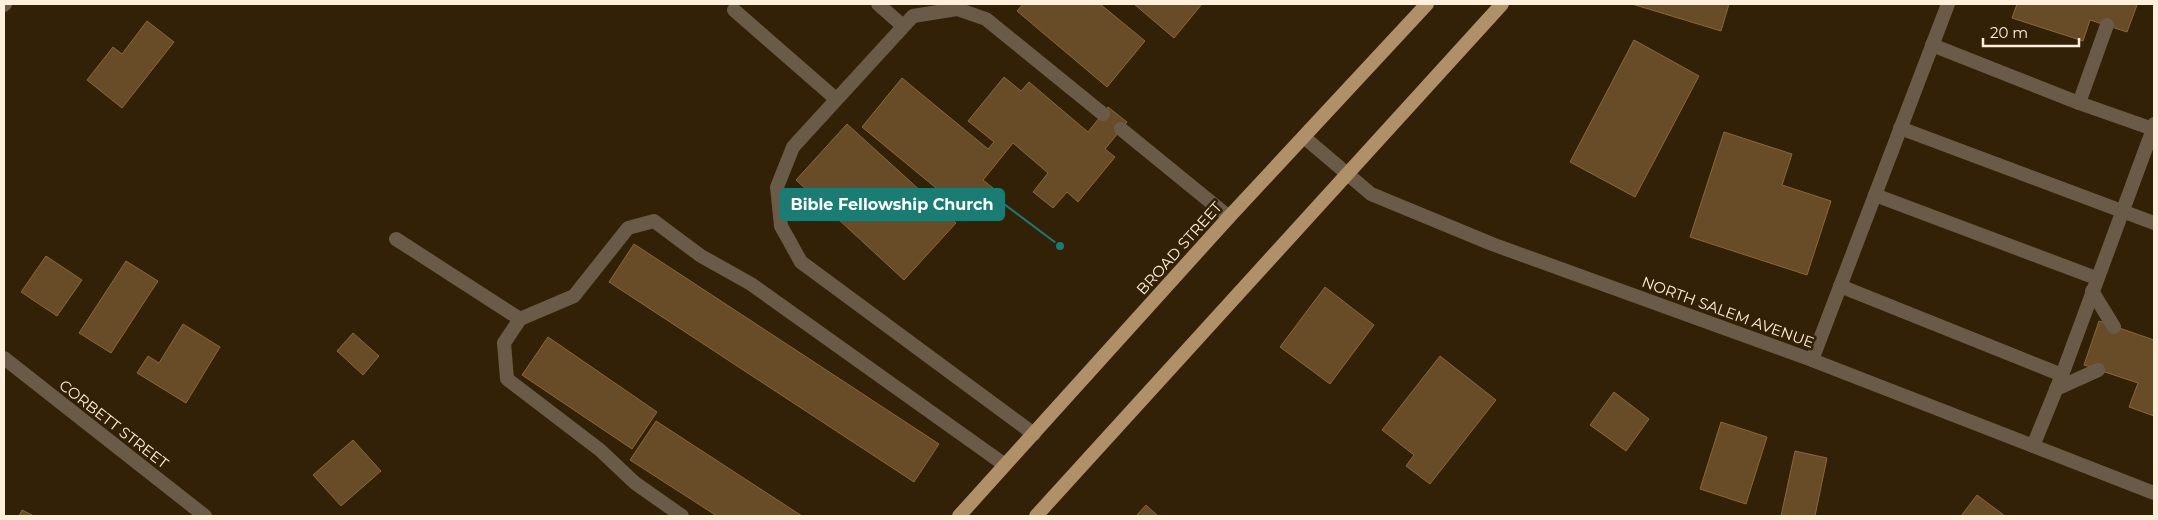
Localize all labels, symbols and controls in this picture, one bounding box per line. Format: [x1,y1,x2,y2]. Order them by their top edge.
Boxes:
scale bar [1983,15,2079,47]
text: 20 m [1990,23,2028,42]
callout: Bible Fellowship Church [780,189,1004,220]
text: Bible Fellowship Church [790,195,994,214]
street label: BROAD STREET [1132,197,1226,299]
street label: NORTH SALEM AVENUE [1639,272,1817,352]
street label: CORBETT STREET [56,375,173,473]

